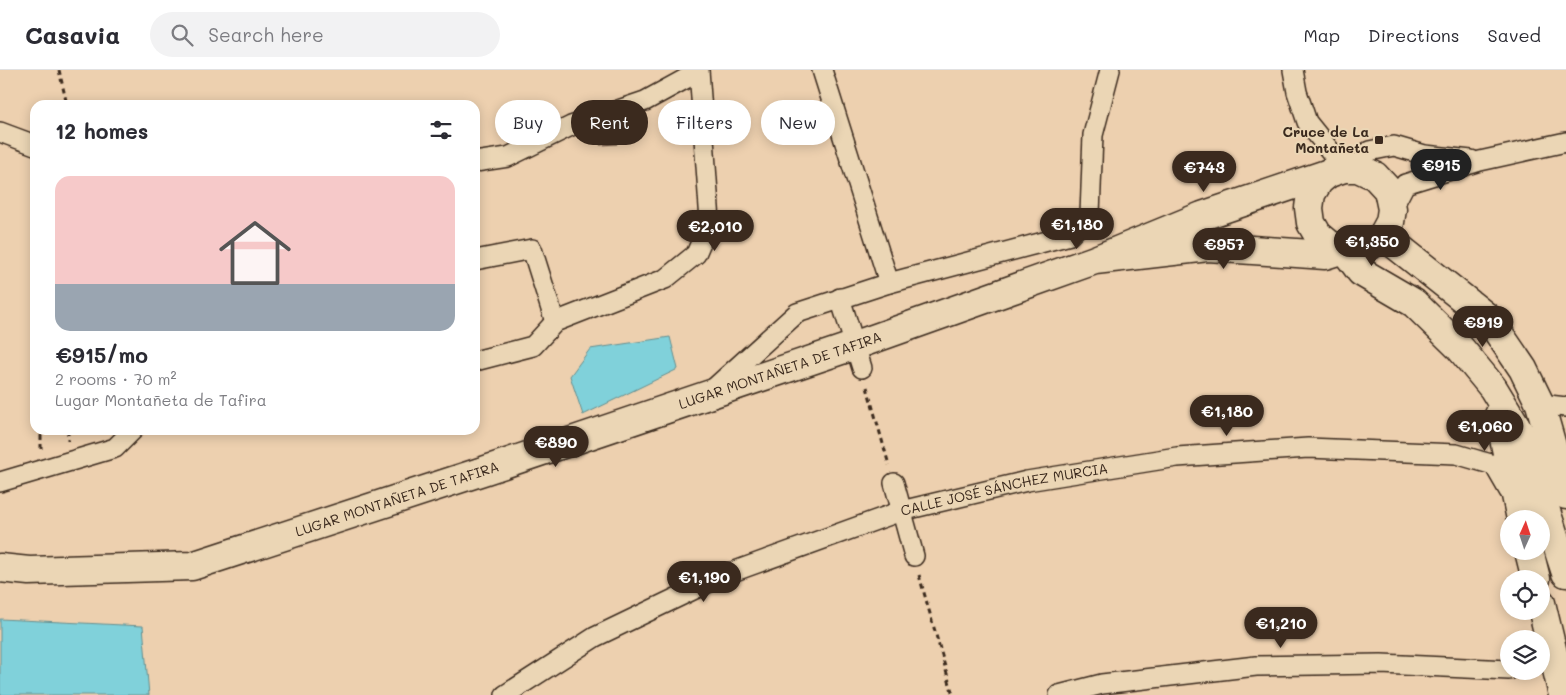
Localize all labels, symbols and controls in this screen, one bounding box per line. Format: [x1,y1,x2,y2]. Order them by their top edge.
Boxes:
search box [150,12,500,57]
text: Casavia [25,19,120,50]
icon: search [168,21,196,49]
text: Search here [208,22,324,47]
text: Map [1303,23,1340,47]
text: Directions [1368,23,1460,47]
text: Saved [1488,23,1541,47]
chip: Buy [495,100,561,145]
chip: Rent [571,100,648,145]
chip: Filters [658,100,751,145]
chip: New [761,100,835,145]
icon: filters [427,116,455,144]
text: 12 homes [55,117,148,144]
place label: Cruce de La Montañeta [1283,122,1369,157]
marker: Cruce de La Montañeta [1373,134,1385,146]
pin: €915 [1411,148,1471,191]
pin: €743 [1174,150,1234,193]
text: €915 [1421,154,1461,175]
text: €743 [1183,156,1225,177]
icon: home [210,208,300,298]
pin: €1,180 [1036,208,1118,250]
pin: €2,010 [674,210,756,252]
text: €1,180 [1051,213,1103,234]
text: €2,010 [688,215,742,236]
pin: €1,350 [1331,224,1413,267]
pin: €957 [1194,228,1254,270]
text: €1,350 [1345,230,1399,251]
text: €957 [1204,233,1244,254]
pin: €919 [1453,306,1513,348]
text: €919 [1463,311,1503,332]
street label: LUGAR MONTAÑETA DE TAFIRA [676,327,884,413]
text: €915/mo [55,341,148,368]
text: 2 rooms · 70 m² [55,368,176,389]
text: Lugar Montañeta de Tafira [55,389,267,410]
pin: €1,180 [1186,394,1268,437]
text: €1,180 [1201,400,1253,421]
pin: €1,060 [1444,410,1526,452]
text: €1,060 [1457,415,1513,436]
pin: €890 [526,426,586,468]
text: €890 [535,431,577,452]
street label: LUGAR MONTAÑETA DE TAFIRA [293,456,501,541]
street label: CALLE JOSÉ SÁNCHEZ MURCIA [899,458,1109,520]
north arrow [1500,510,1550,560]
map controls [1500,510,1550,680]
pin: €1,190 [663,560,745,603]
text: €1,190 [678,566,730,587]
button: locate [1500,570,1550,620]
pin: €1,210 [1240,606,1322,649]
text: €1,210 [1255,612,1307,633]
button: layers [1500,630,1550,680]

